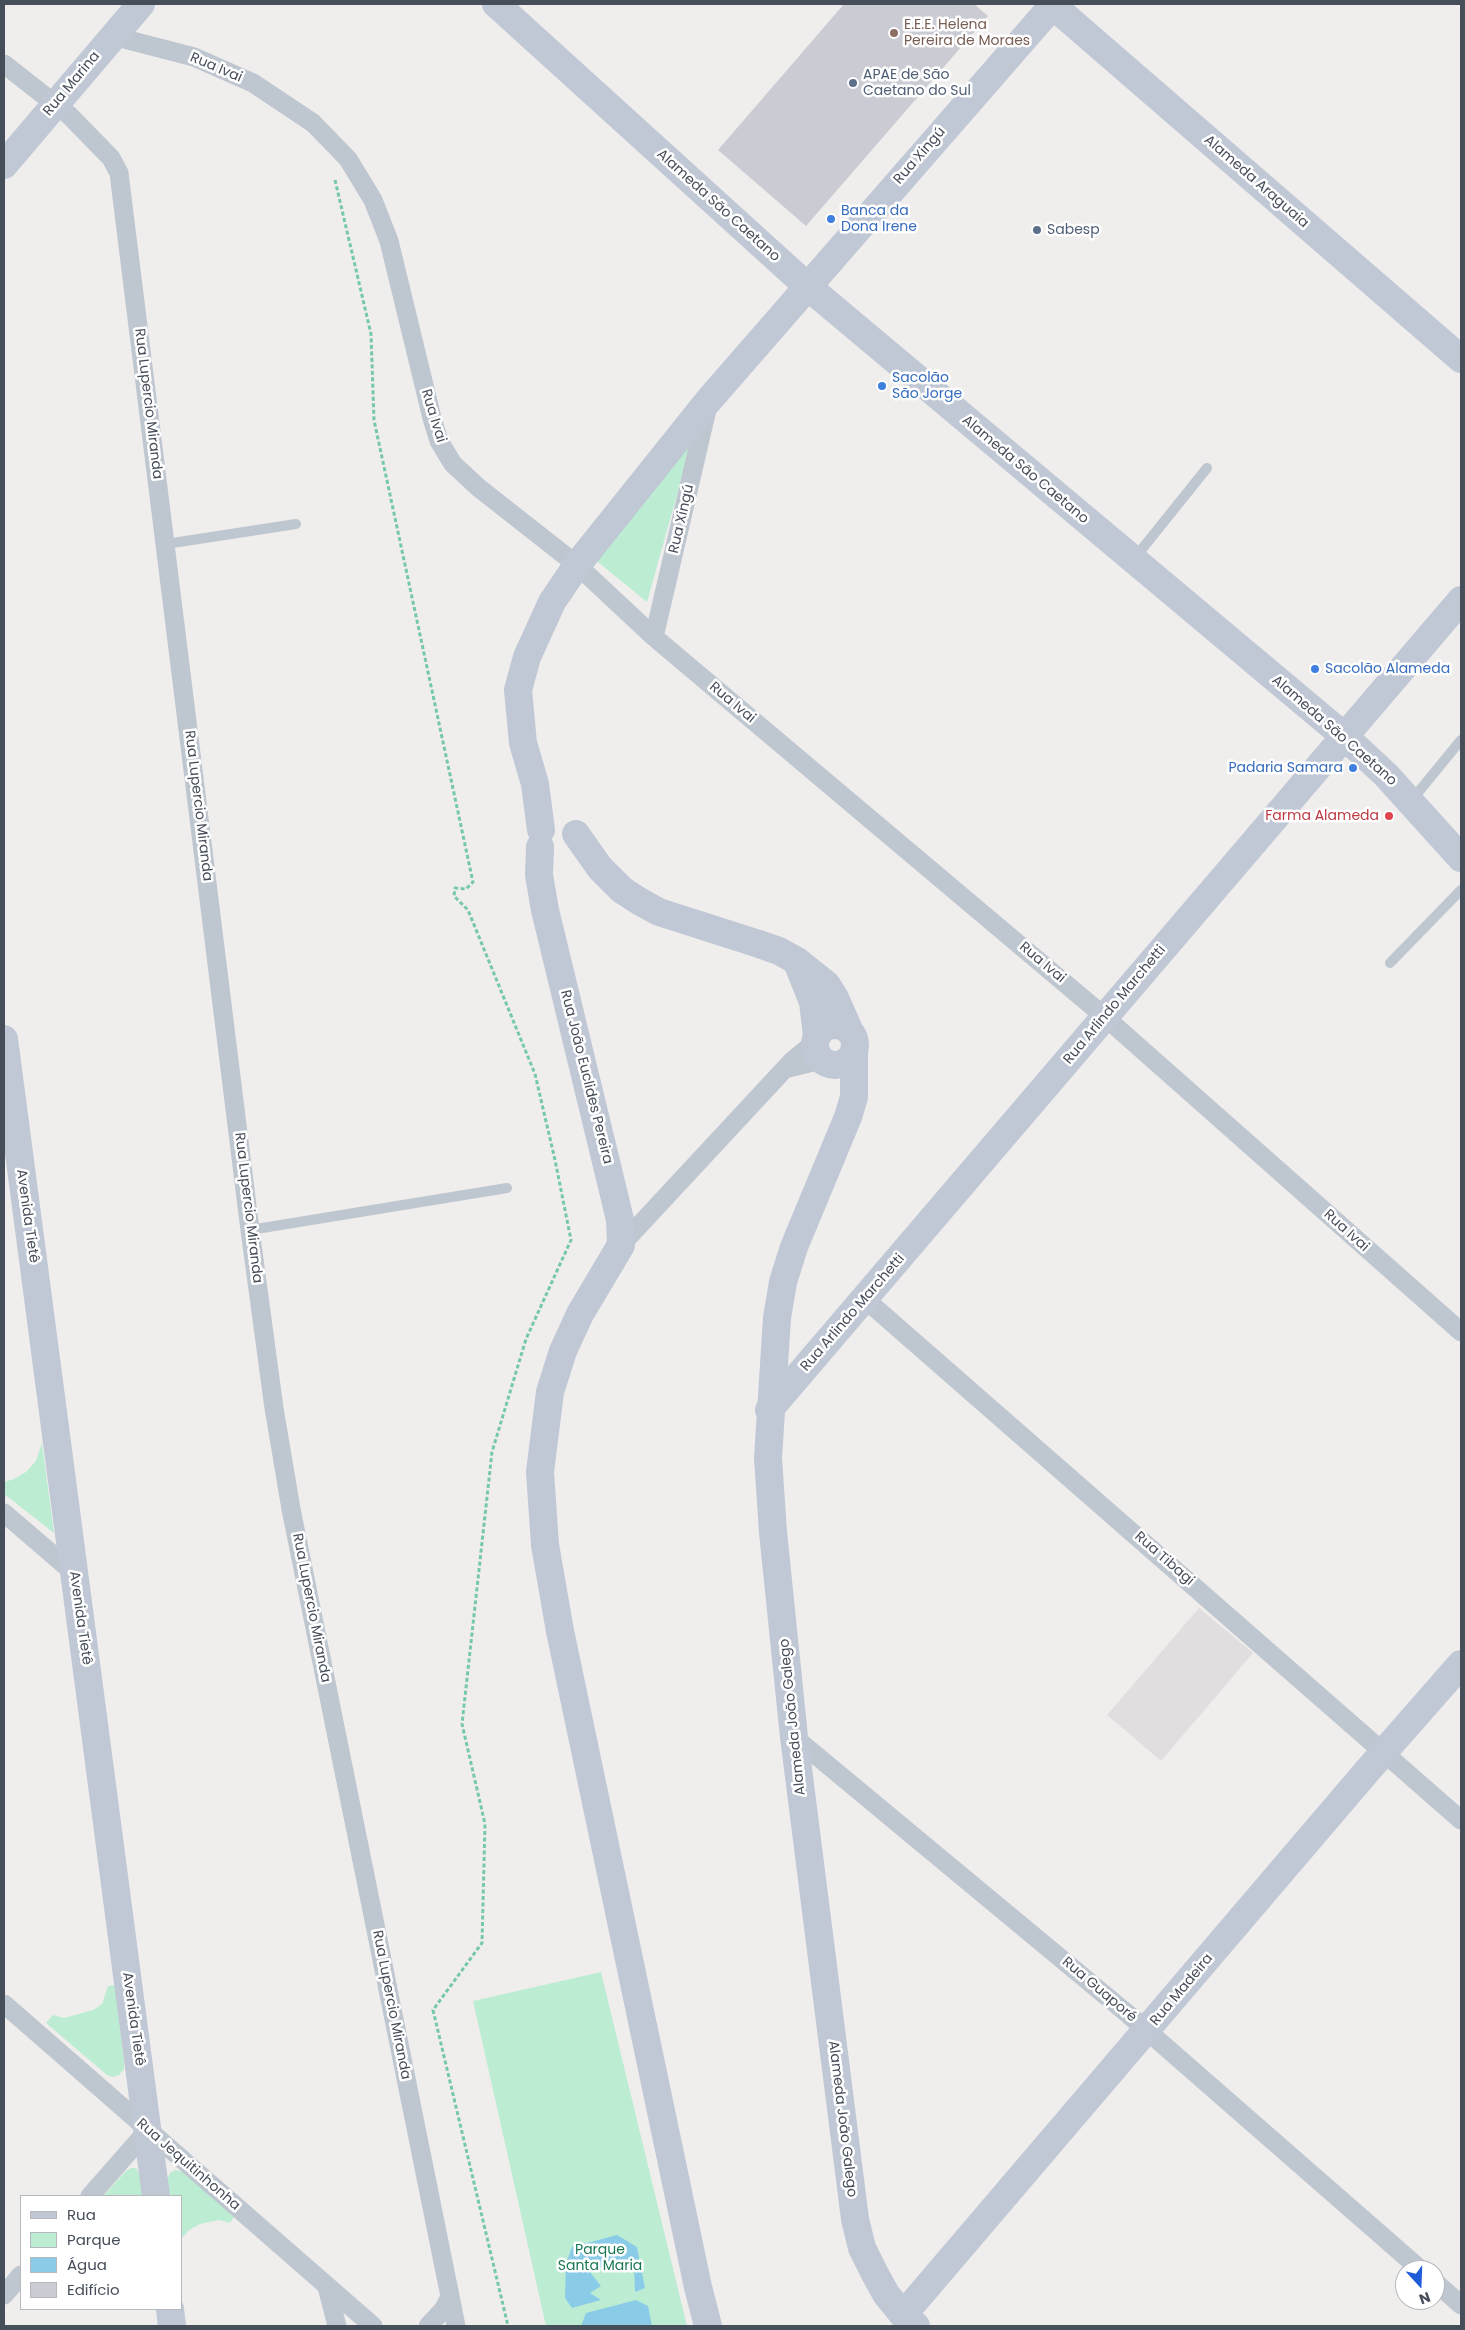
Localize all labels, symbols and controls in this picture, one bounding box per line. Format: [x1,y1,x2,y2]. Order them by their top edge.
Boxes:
place label: E.E.E. Helena Pereira de Moraes [904,17,1030,49]
marker: E.E.E. Helena Pereira de Moraes [888,27,900,39]
street label: Rua Marina [40,48,104,120]
street label: Rua Ivai [187,50,245,86]
place label: APAE de São Caetano do Sul [863,67,971,100]
marker: APAE de São Caetano do Sul [847,77,859,89]
street label: Rua Xingú [891,124,949,188]
street label: Alameda Araguaia [1200,132,1312,232]
street label: Alameda São Caetano [653,146,783,266]
place label: Banca da Dona Irene [841,203,917,236]
marker: Banca da Dona Irene [825,213,837,225]
place label: Sabesp [1047,222,1100,238]
marker: Sabesp [1031,224,1043,236]
street label: Rua Lupercio Miranda [130,328,166,480]
place label: Sacolão São Jorge [892,370,962,402]
marker: Sacolão São Jorge [876,380,888,392]
street label: Rua Ivai [417,387,449,445]
street label: Alameda São Caetano [958,412,1092,528]
street label: Rua Xingú [666,483,698,555]
place label: Sacolão Alameda [1325,661,1450,677]
marker: Sacolão Alameda [1309,663,1321,675]
street label: Alameda São Caetano [1268,672,1400,790]
street label: Rua Ivai [706,679,758,727]
street label: Rua Lupercio Miranda [180,730,216,882]
place label: Padaria Samara [1228,760,1343,776]
marker: Padaria Samara [1347,762,1359,774]
place label: Farma Alameda [1265,808,1379,824]
marker: Farma Alameda [1383,810,1395,822]
street label: Rua Ivai [1016,939,1068,987]
street label: Rua Arlindo Marchetti [1060,942,1170,1068]
street label: Rua João Euclides Pereira [556,988,616,1166]
street label: Rua Lupercio Miranda [230,1132,266,1284]
street label: Avenida Tietê [12,1168,42,1264]
street label: Rua Ivai [1320,1206,1372,1256]
street label: Rua Arlindo Marchetti [798,1251,908,1375]
street label: Rua Tibagi [1131,1529,1197,1589]
street label: Rua Lupercio Miranda [288,1532,334,1684]
street label: Avenida Tietê [65,1570,95,1666]
street label: Alameda João Galego [776,1638,810,1796]
street label: Rua Lupercio Miranda [368,1929,414,2081]
street label: Rua Madeira [1147,1951,1217,2029]
street label: Rua Guaporé [1058,1954,1140,2026]
street label: Avenida Tietê [118,1971,148,2067]
street label: Alameda João Galego [824,2040,860,2198]
street label: Rua Jequitinhonha [133,2116,243,2214]
legend [20,2195,182,2310]
text: Rua [67,2204,96,2225]
text: Parque [67,2229,120,2250]
park label: Parque Santa Maria [558,2242,642,2274]
text: Água [67,2254,107,2275]
north arrow [1395,2260,1445,2310]
text: Edifício [67,2279,120,2300]
text: N [1416,2287,1433,2309]

